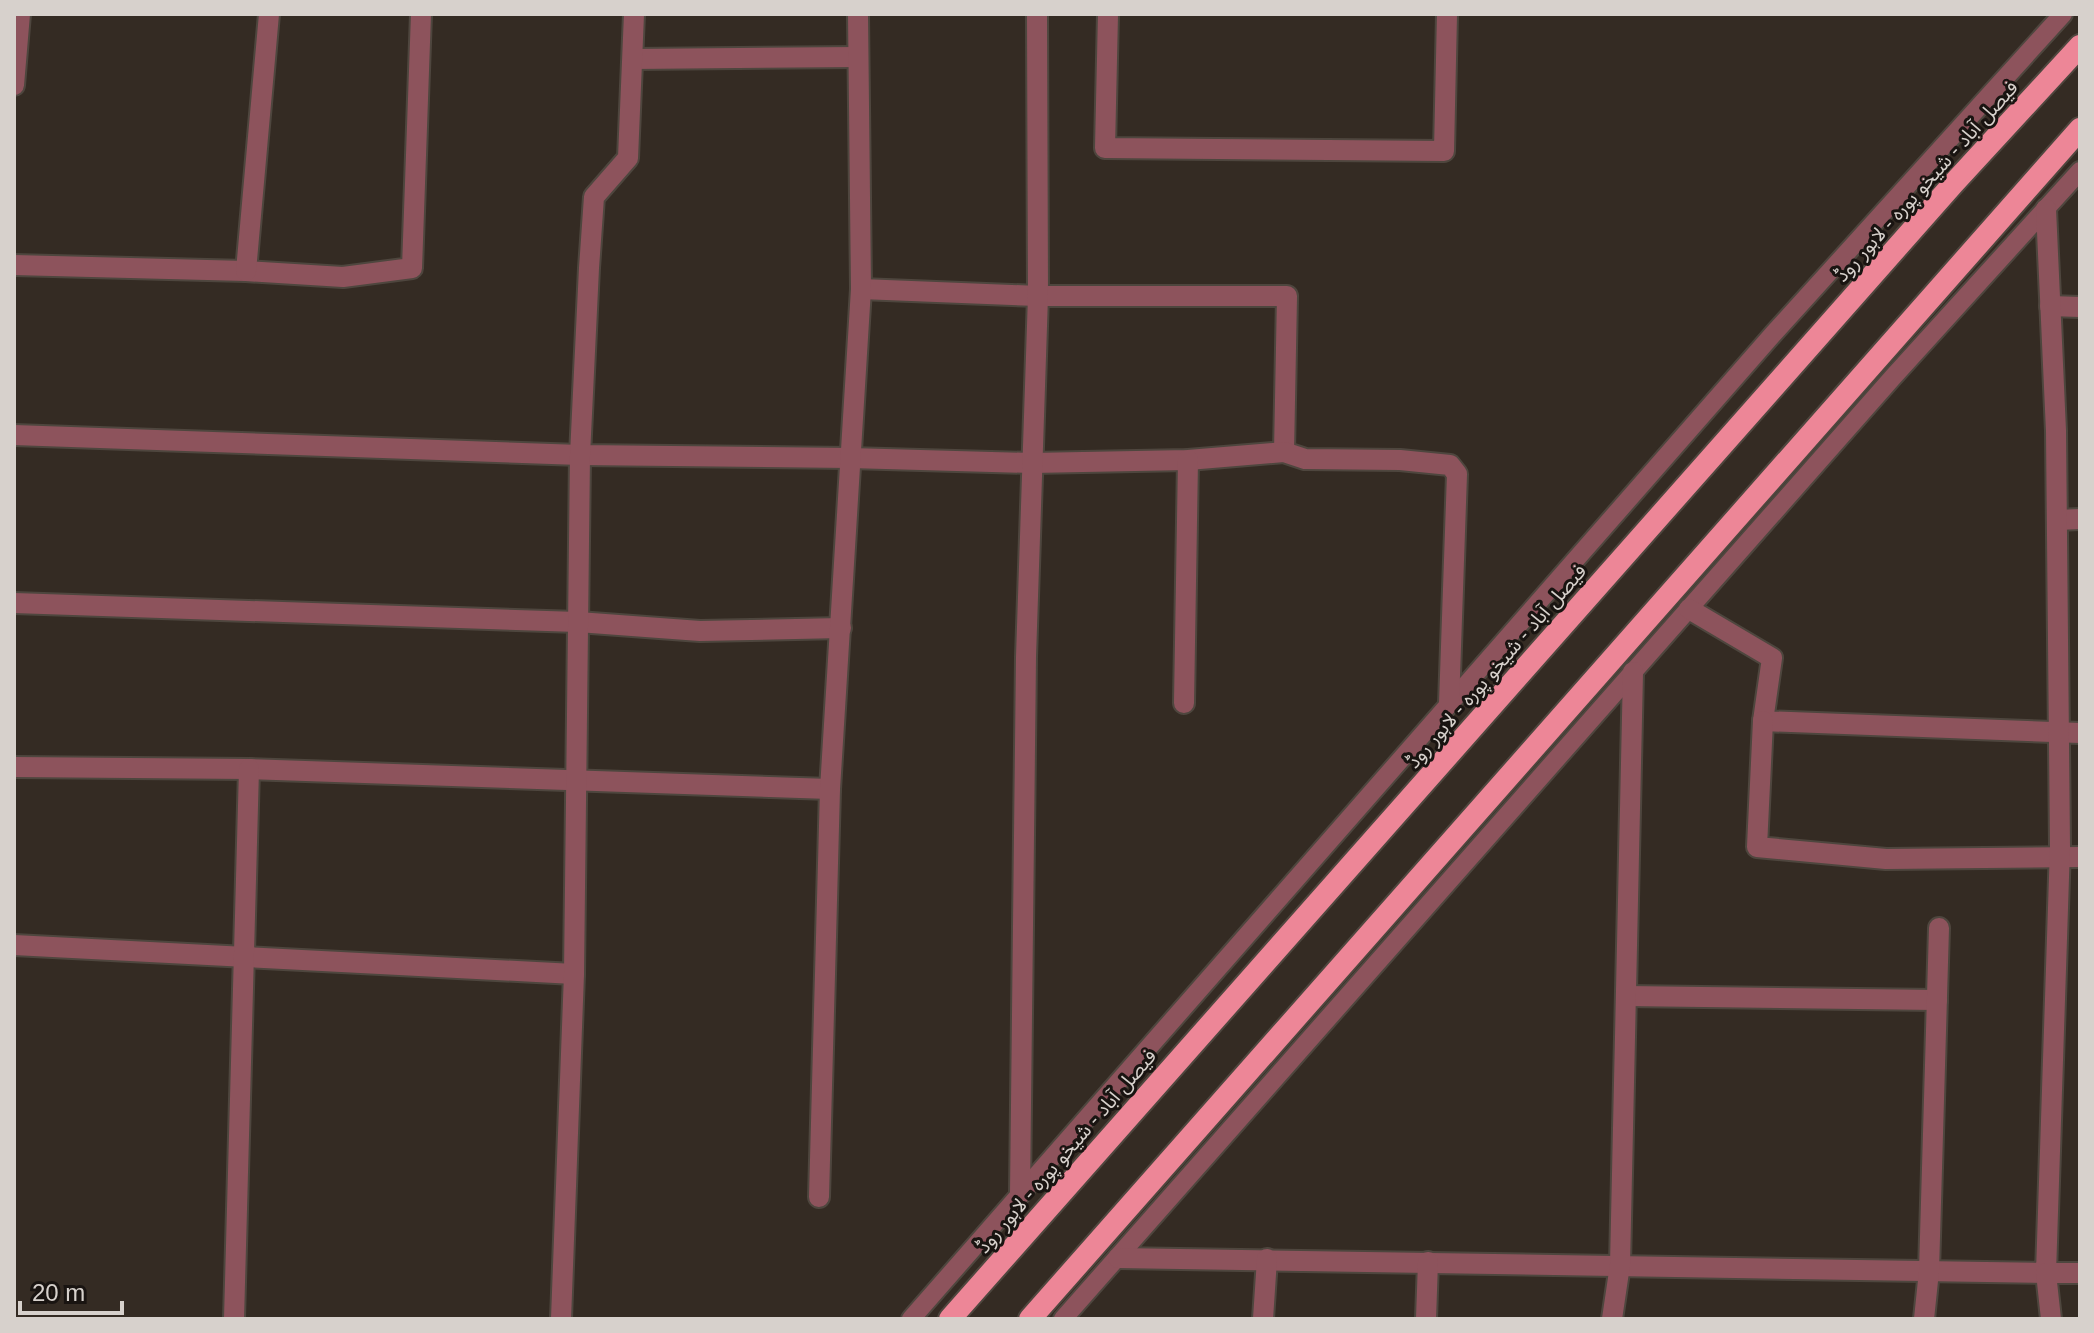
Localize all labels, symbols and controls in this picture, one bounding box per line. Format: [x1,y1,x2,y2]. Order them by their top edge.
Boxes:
street label: فیصل آباد - شیخو پورہ - لاہور روڈ [1830,76,2024,287]
street label: فیصل آباد - شیخو پورہ - لاہور روڈ [1402,560,1592,774]
street label: فیصل آباد - شیخو پورہ - لاہور روڈ [972,1045,1162,1259]
scale bar [20,1265,122,1315]
text: 20 m [32,1279,85,1306]

